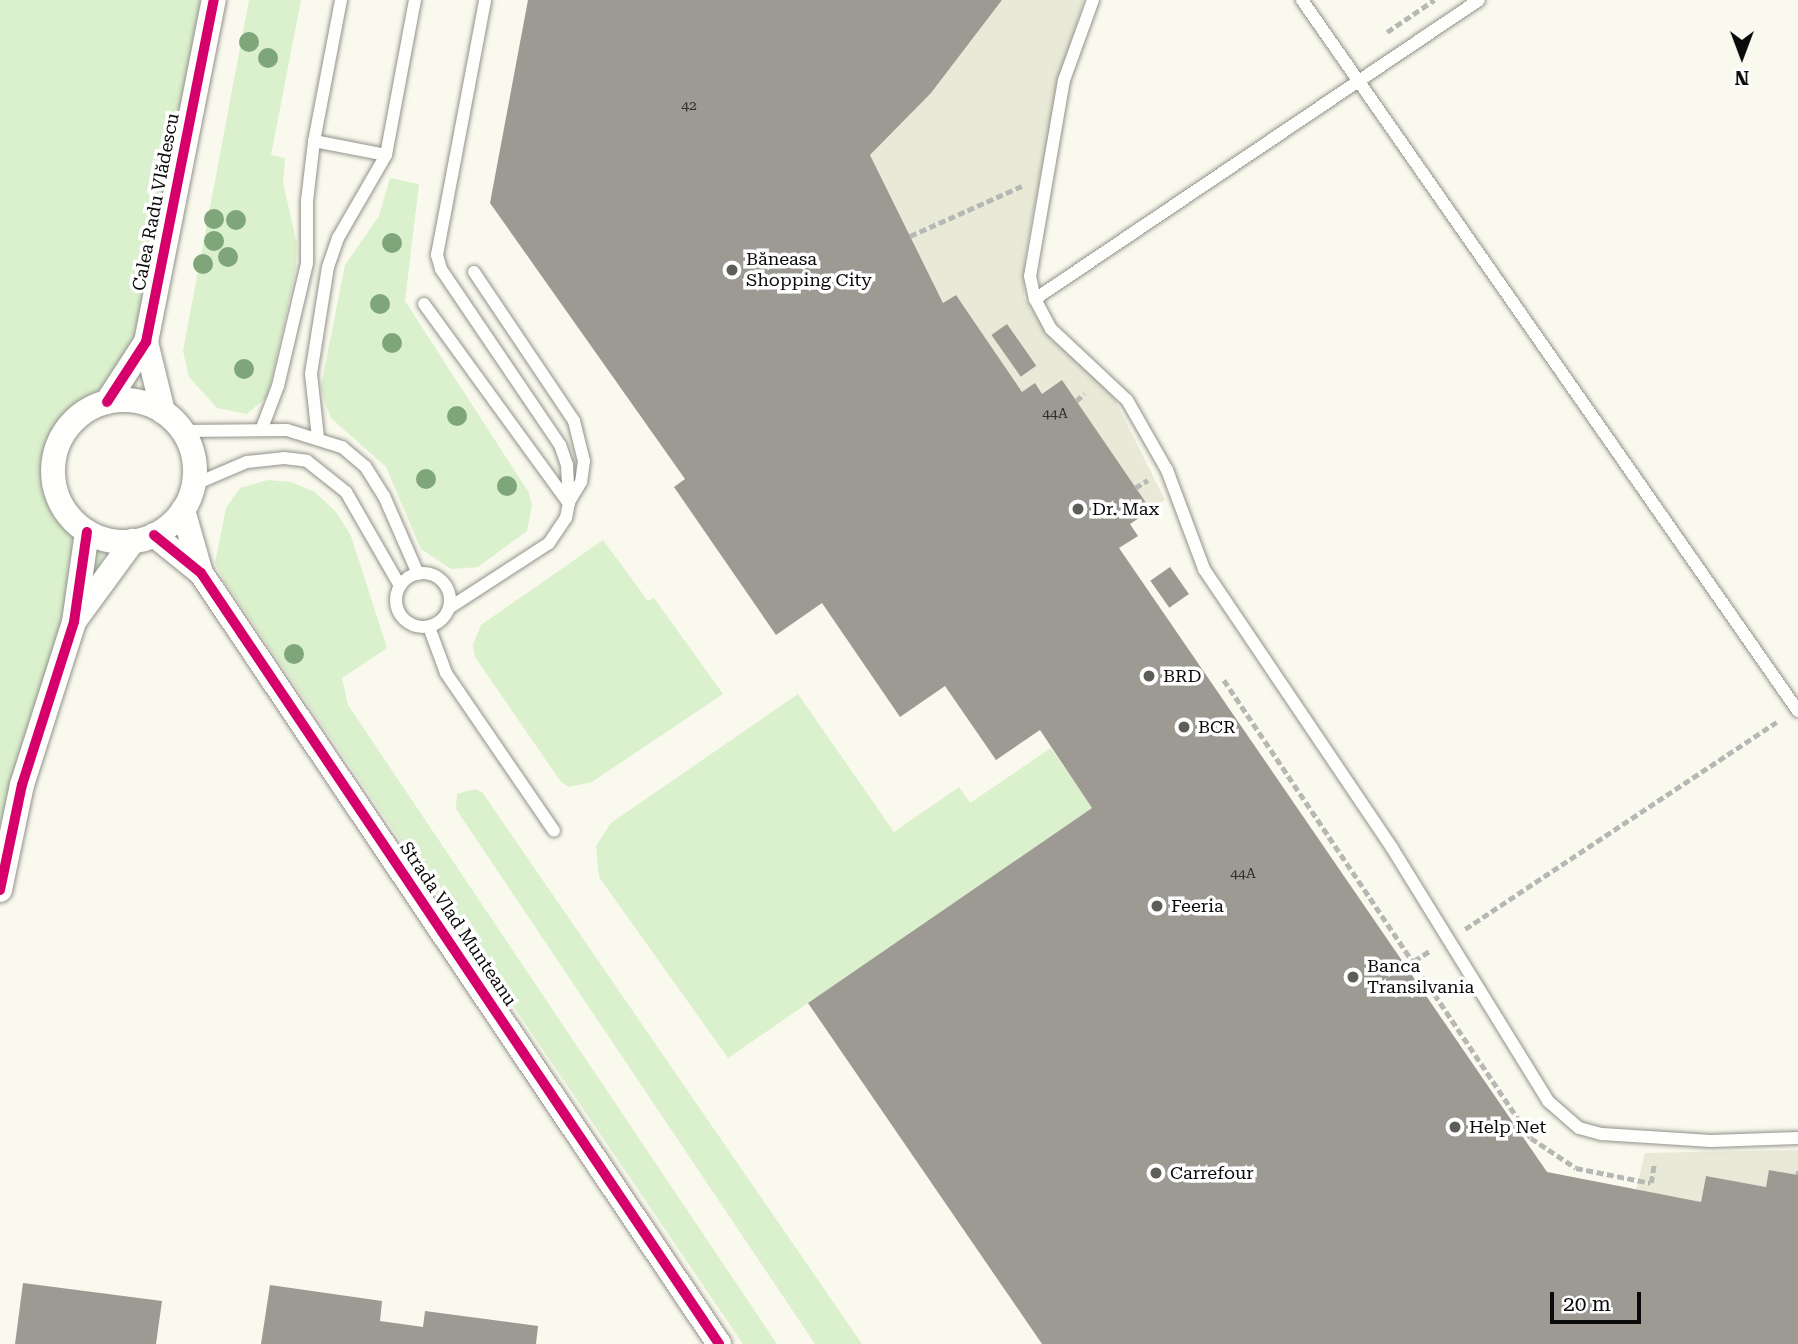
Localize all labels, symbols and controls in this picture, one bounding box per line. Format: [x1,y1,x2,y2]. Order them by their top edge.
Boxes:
north arrow [1707,21,1777,91]
text: N [1735,66,1749,89]
house number: 42 [681,97,697,113]
street label: Calea Radu Vlădescu [128,111,184,293]
place label: Băneasa Shopping City [746,249,872,292]
marker: Băneasa Shopping City [724,262,740,278]
house number: 44A [1042,405,1068,421]
place label: Dr. Max [1092,498,1159,520]
marker: Dr. Max [1070,501,1086,517]
place label: BRD [1163,665,1201,687]
marker: BRD [1141,668,1157,684]
place label: BCR [1198,716,1235,738]
marker: BCR [1176,719,1192,735]
street label: Strada Vlad Munteanu [395,838,521,1010]
house number: 44A [1230,865,1256,881]
place label: Feeria [1171,895,1224,917]
marker: Feeria [1149,898,1165,914]
place label: Banca Transilvania [1367,956,1474,998]
marker: Banca Transilvania [1345,969,1361,985]
place label: Help Net [1469,1116,1546,1138]
marker: Help Net [1447,1119,1463,1135]
place label: Carrefour [1170,1162,1254,1184]
marker: Carrefour [1148,1165,1164,1181]
scale bar [1553,1278,1644,1322]
text: 20 m [1563,1292,1611,1316]

